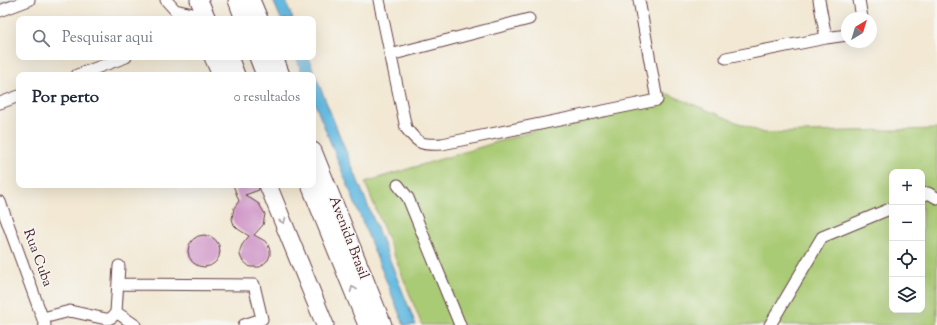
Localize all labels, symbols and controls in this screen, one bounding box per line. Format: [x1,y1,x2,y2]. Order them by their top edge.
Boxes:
north arrow [841,12,877,48]
search box [16,16,316,60]
icon: search [30,27,52,49]
text: Pesquisar aqui [62,28,153,49]
text: Por perto [32,86,99,110]
text: 0 resultados [234,89,300,107]
map controls [889,169,925,313]
button: + [889,169,925,205]
street label: Avenida Brasil [323,194,373,283]
button: − [889,205,925,241]
one-way arrow [278,218,286,225]
street label: Rua Cuba [17,226,57,290]
button: locate [889,241,925,277]
button: layers [889,277,925,313]
one-way arrow [349,285,357,292]

